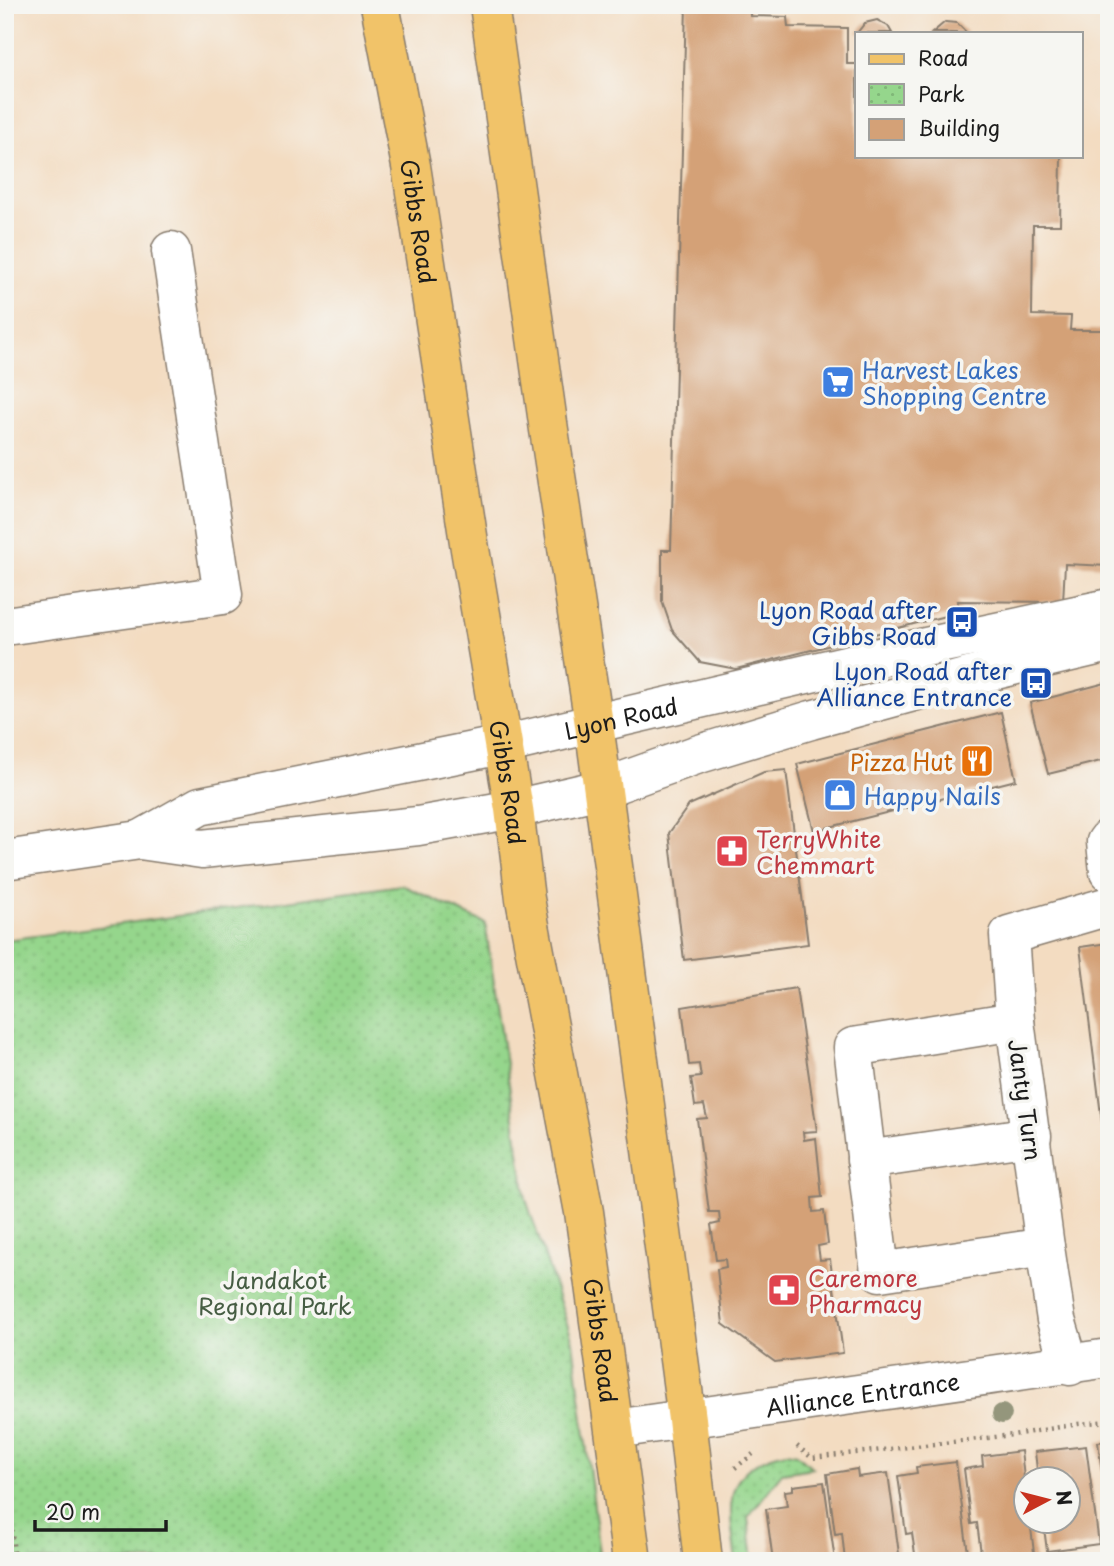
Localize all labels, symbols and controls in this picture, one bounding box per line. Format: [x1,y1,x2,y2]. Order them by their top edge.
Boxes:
legend [855,32,1082,158]
text: Road [918,41,969,73]
text: Park [918,77,965,109]
text: Building [918,111,1000,143]
street label: Gibbs Road [393,157,446,286]
place label: Harvest Lakes Shopping Centre [862,352,1047,413]
supermarket icon: Harvest Lakes Shopping Centre [819,363,857,401]
place label: Lyon Road after Gibbs Road [759,592,937,653]
bus stop icon: Lyon Road after Gibbs Road [943,603,981,641]
place label: Lyon Road after Alliance Entrance [816,653,1012,714]
bus stop icon: Lyon Road after Alliance Entrance [1017,664,1055,702]
street label: Lyon Road [561,687,681,747]
street label: Gibbs Road [482,717,536,847]
restaurant icon: Pizza Hut [958,742,996,780]
place label: Pizza Hut [850,744,953,779]
shop icon: Happy Nails [821,776,859,814]
place label: Happy Nails [864,778,1001,813]
place label: TerryWhite Chemmart [756,821,881,882]
pharmacy icon: TerryWhite Chemmart [713,832,751,870]
street label: Janty Turn [1000,1037,1052,1163]
place label: Caremore Pharmacy [808,1260,922,1321]
park label: Jandakot Regional Park [198,1262,352,1323]
pharmacy icon: Caremore Pharmacy [765,1271,803,1309]
street label: Gibbs Road [576,1276,628,1405]
street label: Alliance Entrance [763,1362,962,1425]
north arrow [1012,1464,1082,1534]
scale bar [35,1489,166,1533]
text: N [1050,1489,1080,1507]
text: 20 m [46,1495,100,1527]

